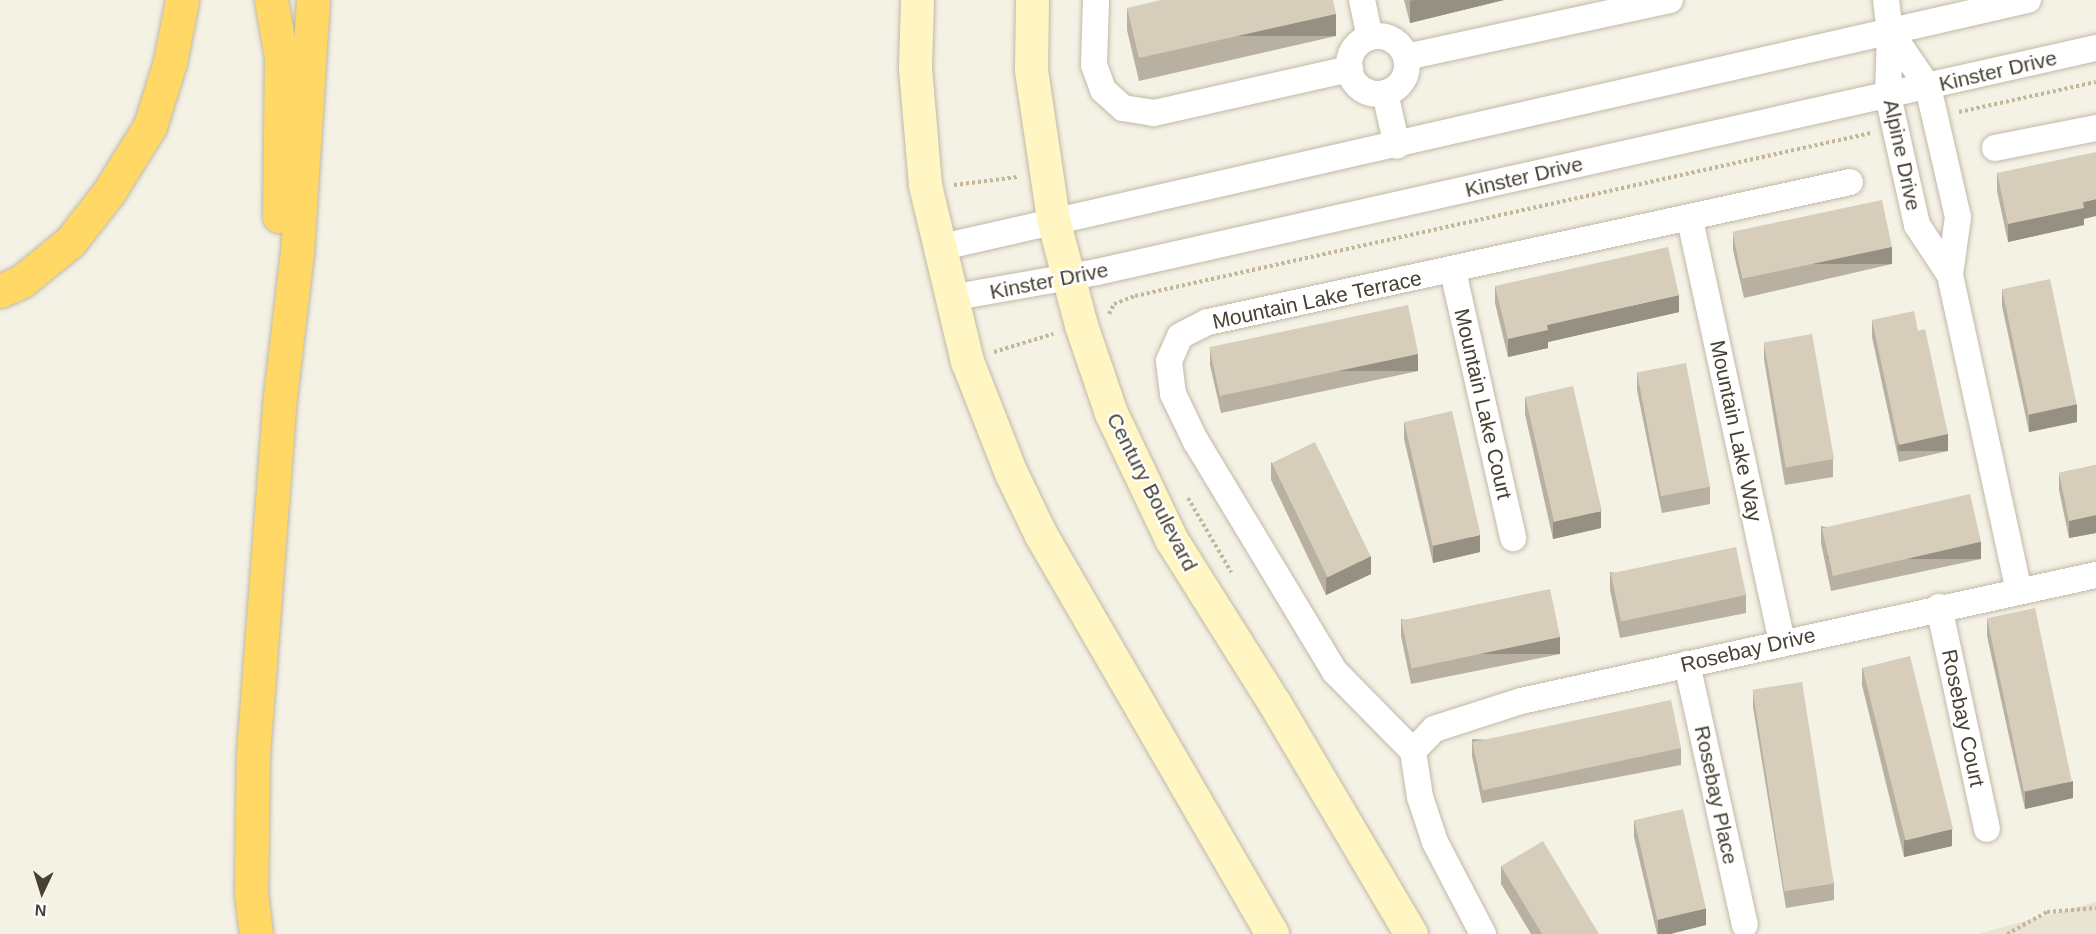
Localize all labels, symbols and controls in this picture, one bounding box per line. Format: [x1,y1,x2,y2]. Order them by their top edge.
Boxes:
street label: Kinster Drive [1937,45,2059,97]
street label: Alpine Drive [1878,97,1926,213]
street label: Kinster Drive [1463,151,1585,203]
street label: Kinster Drive [988,257,1110,305]
street label: Mountain Lake Terrace [1210,265,1424,335]
street label: Mountain Lake Court [1449,306,1517,502]
street label: Mountain Lake Way [1704,338,1768,524]
street label: Century Boulevard [1101,409,1203,575]
street label: Rosebay Drive [1678,622,1818,678]
street label: Rosebay Court [1936,647,1990,789]
street label: Rosebay Place [1689,723,1743,867]
north arrow [12,862,72,922]
text: N [34,902,47,919]

